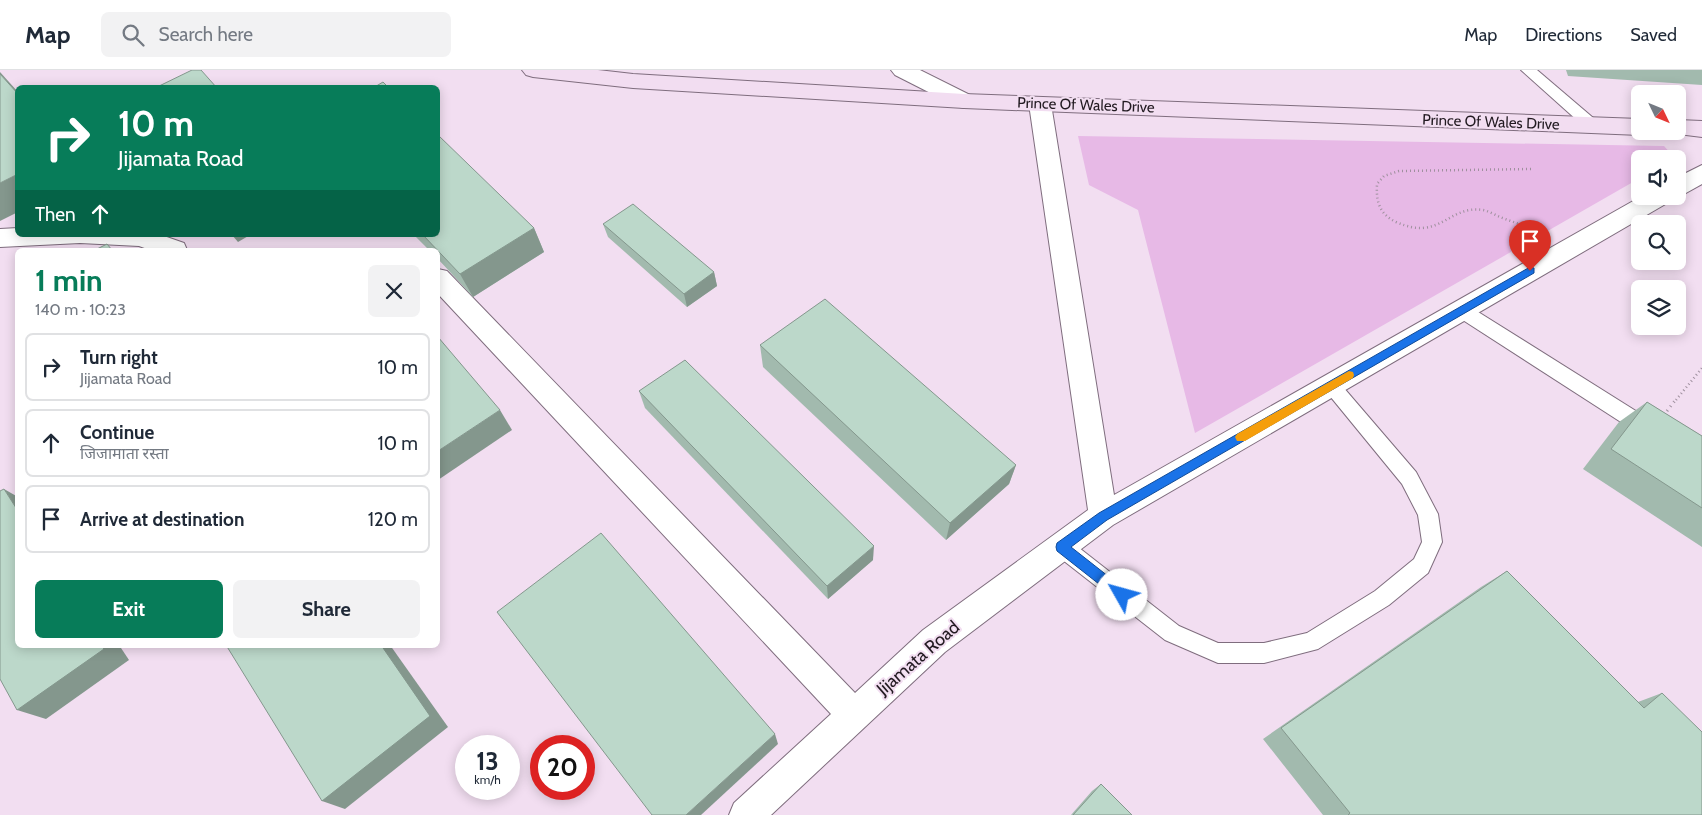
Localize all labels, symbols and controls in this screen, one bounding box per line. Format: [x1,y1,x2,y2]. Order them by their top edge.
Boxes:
search box [101,12,451,57]
text: Map [25,20,71,49]
icon: search [119,21,147,49]
text: Search here [159,23,253,46]
text: Map [1464,24,1497,46]
text: Directions [1525,24,1602,46]
text: Saved [1630,24,1677,46]
north arrow [1631,85,1686,140]
map controls [1631,85,1686,335]
street label: Prince Of Wales Drive [1017,94,1155,116]
text: 10 m [118,102,194,145]
icon: right [35,105,100,170]
street label: Prince Of Wales Drive [1422,111,1560,133]
text: Jijamata Road [118,145,244,172]
button: sound [1631,150,1686,205]
icon: ahead [86,200,114,228]
text: Then [35,203,76,226]
button: search [1631,215,1686,270]
pin [1509,220,1551,271]
icon: arrive [1516,227,1544,255]
text: 1 min [35,262,103,299]
button: close [368,265,420,317]
button: layers [1631,280,1686,335]
text: 140 m · 10:23 [35,300,126,319]
text: Turn right [80,346,158,369]
icon: right [37,353,65,381]
text: 10 m [378,356,418,379]
text: Jijamata Road [80,369,171,388]
text: Continue [80,421,154,444]
icon: ahead [37,429,65,457]
text: 10 m [378,432,418,455]
text: जिजामाता रस्ता [80,444,169,463]
icon: arrive [37,505,65,533]
text: Arrive at destination [80,508,244,531]
text: 120 m [368,508,418,531]
position arrow [1095,568,1147,620]
button: Exit [35,580,223,638]
button: Share [233,580,420,638]
street label: Jijamata Road [871,616,964,701]
speed limit sign: 20 [530,735,595,800]
text: 13 [476,746,499,776]
text: km/h [474,772,501,787]

